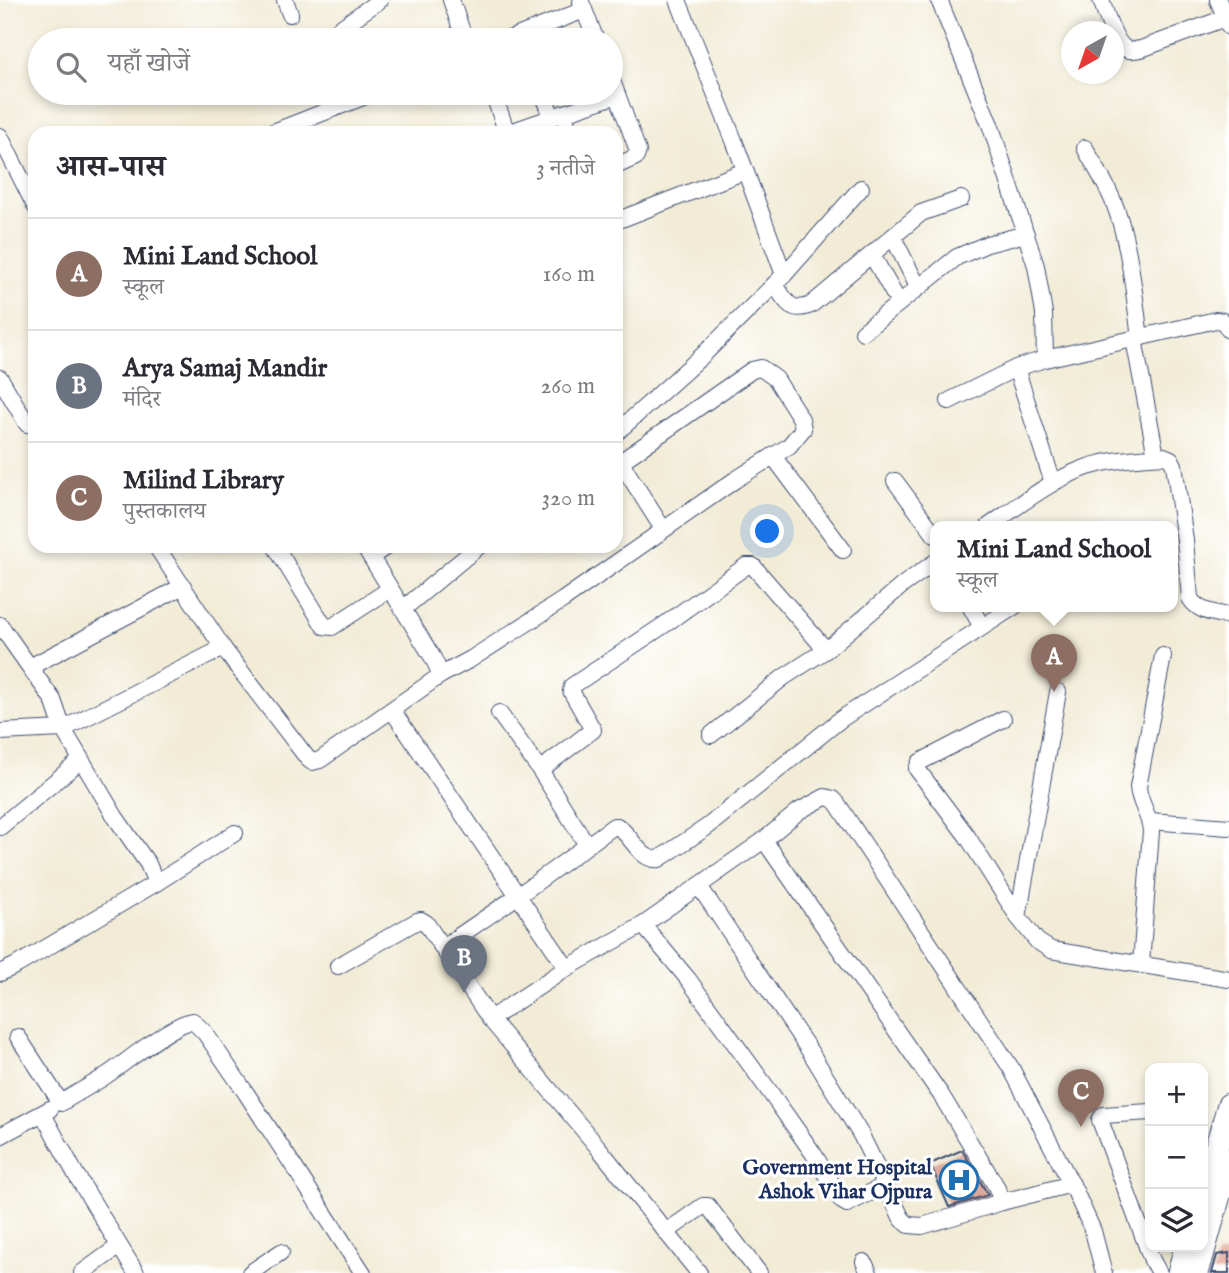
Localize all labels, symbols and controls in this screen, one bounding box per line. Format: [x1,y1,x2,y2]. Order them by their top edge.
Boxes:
north arrow [1061,21,1124,84]
search box [28,28,623,105]
text: यहाँ खोजें [108,47,190,80]
icon: search [52,48,90,86]
text: आस-पास [56,149,165,187]
text: 3 नतीजे [536,154,595,183]
text: Mini Land School [123,240,317,273]
text: A [71,260,87,289]
text: 160 m [543,260,595,289]
text: स्कूल [123,273,164,302]
text: Arya Samaj Mandir [123,352,327,385]
text: B [71,372,87,401]
text: 260 m [540,372,595,401]
text: मंदिर [123,385,161,414]
text: Milind Library [123,464,284,497]
text: C [71,484,87,513]
text: 320 m [542,484,595,513]
text: पुस्तकालय [123,497,206,526]
your location [750,514,784,548]
popup [930,521,1178,612]
text: Mini Land School [957,533,1151,566]
text: स्कूल [957,566,998,595]
pin: A [1031,634,1077,692]
pin: B [441,935,487,993]
map controls [1145,1063,1208,1252]
button: + [1145,1063,1208,1126]
pin: C [1058,1069,1104,1127]
button: − [1145,1126,1208,1189]
place label: Government Hospital Ashok Vihar Ojpura [742,1155,933,1206]
hospital icon: Government Hospital Ashok Vihar Ojpura [938,1159,980,1201]
button: layers [1145,1189,1208,1252]

